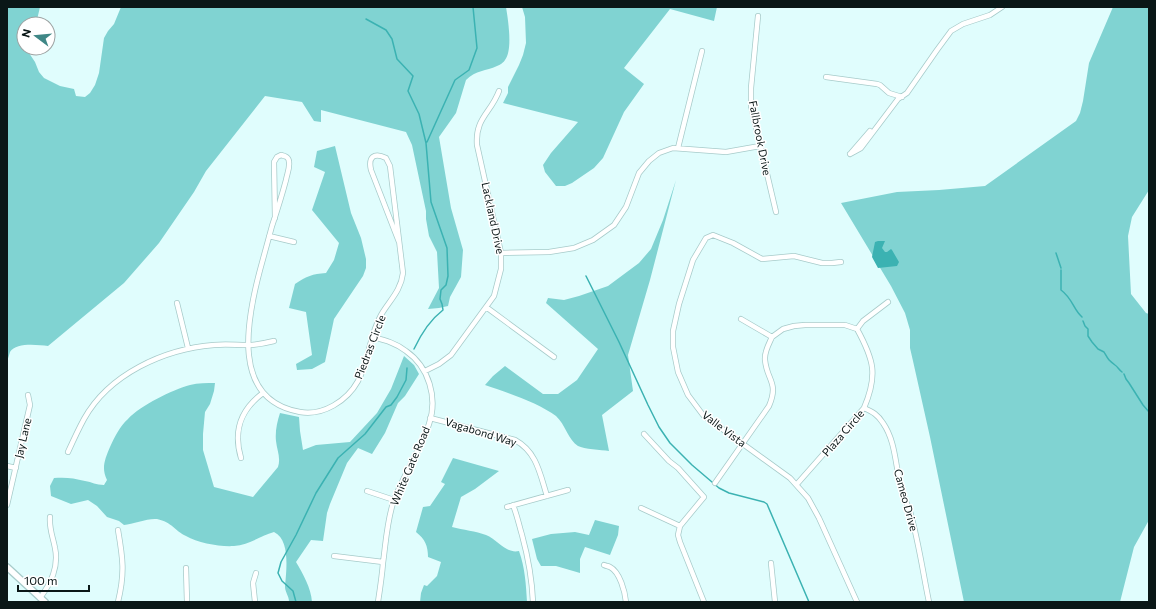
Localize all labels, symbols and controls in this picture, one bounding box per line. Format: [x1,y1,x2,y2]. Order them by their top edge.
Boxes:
north arrow [16,16,56,56]
text: N [19,27,33,39]
street label: Fallbrook Drive [747,99,774,177]
street label: Lackland Drive [480,181,508,255]
street label: Piedras Circle [351,313,388,381]
street label: Plaza Circle [819,407,866,459]
street label: Valle Vista [700,408,749,449]
street label: Vagabond Way [444,414,519,449]
street label: Jay Lane [12,416,34,459]
street label: White Gate Road [387,424,432,507]
street label: Cameo Drive [892,467,921,533]
scale bar [18,567,89,593]
text: 100 m [24,573,58,587]

